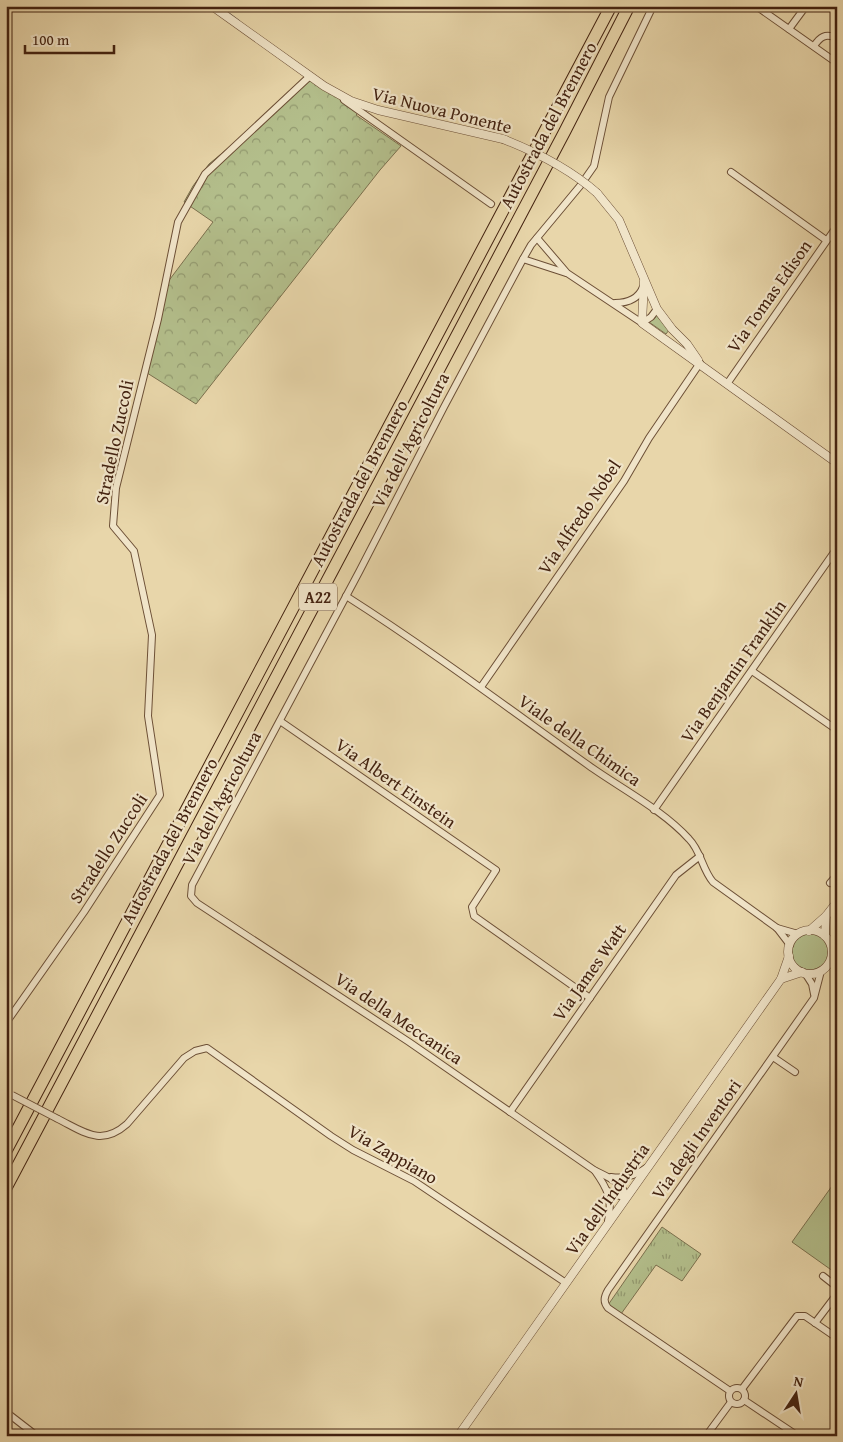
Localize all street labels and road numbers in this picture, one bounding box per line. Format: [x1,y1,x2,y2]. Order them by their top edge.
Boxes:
street label: Autostrada del Brennero [493,37,603,213]
street label: Via Nuova Ponente [369,80,515,140]
street label: Via Tomas Edison [720,234,818,358]
street label: Via dell'Agricoltura [364,367,456,512]
street label: Stradello Zuccoli [88,377,140,507]
street label: Autostrada del Brennero [304,395,414,571]
street label: Via Alfredo Nobel [531,454,627,580]
road number: A22 [299,584,337,610]
street label: Via Benjamin Franklin [673,594,793,748]
street label: Viale della Chimica [513,687,647,793]
street label: Via dell'Agricoltura [174,726,268,870]
street label: Via Albert Einstein [330,731,462,835]
street label: Autostrada del Brennero [114,753,224,929]
street label: Stradello Zuccoli [62,787,154,909]
street label: Via James Watt [545,917,633,1026]
street label: Via della Meccanica [330,965,469,1071]
street label: Via degli Inventori [644,1073,748,1205]
street label: Via Zappiano [343,1117,443,1191]
street label: Via dell'Industria [558,1137,656,1261]

